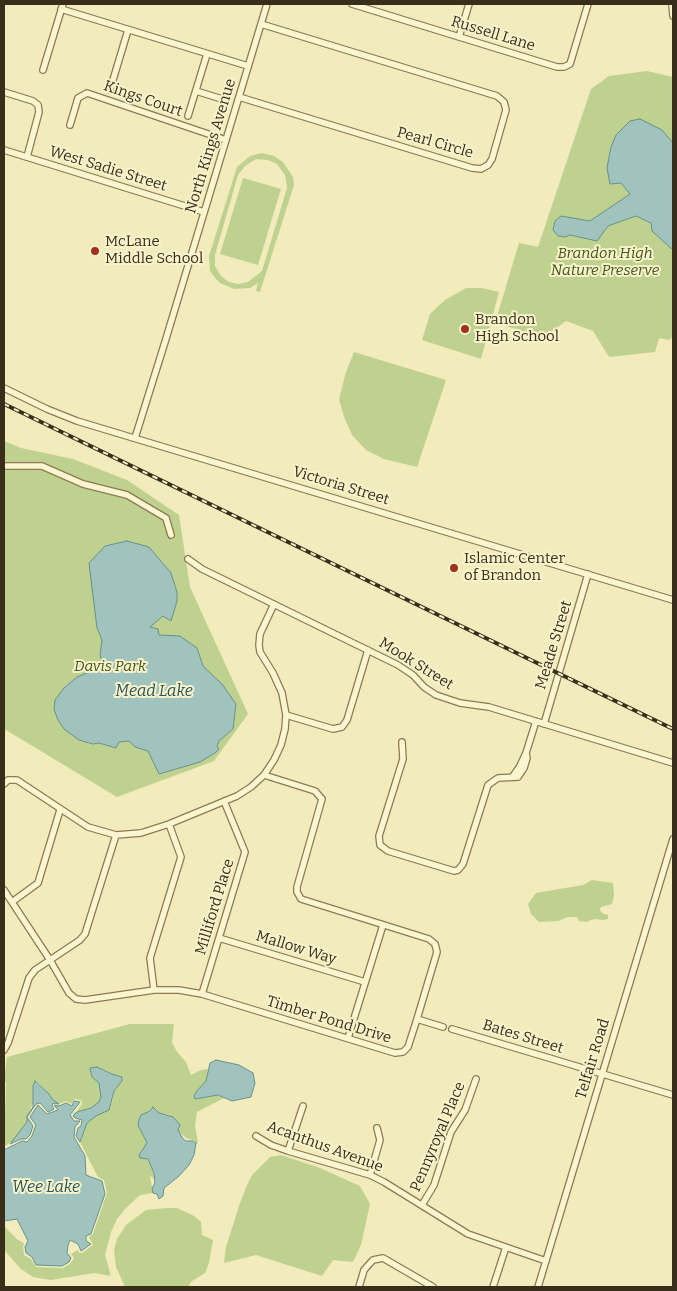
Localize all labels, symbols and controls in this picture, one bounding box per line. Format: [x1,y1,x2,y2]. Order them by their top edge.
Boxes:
street label: Russell Lane [449,13,537,55]
street label: North Kings Avenue [182,76,240,216]
street label: Kings Court [101,77,185,121]
street label: Pearl Circle [395,124,475,162]
street label: West Sadie Street [47,143,169,195]
place label: McLane Middle School [105,233,203,268]
marker: McLane Middle School [89,245,101,257]
park label: Brandon High Nature Preserve [551,245,659,280]
place label: Brandon High School [475,311,559,346]
marker: Brandon High School [459,323,471,335]
street label: Victoria Street [291,463,391,509]
place label: Islamic Center of Brandon [464,550,565,585]
marker: Islamic Center of Brandon [448,562,460,574]
street label: Meade Street [532,598,576,692]
street label: Mook Street [376,634,456,694]
park label: Davis Park [74,658,146,676]
water label: Mead Lake [115,682,193,702]
street label: Milliford Place [192,857,238,957]
street label: Mallow Way [254,927,338,969]
street label: Timber Pond Drive [264,992,394,1048]
street label: Bates Street [480,1016,566,1058]
street label: Telfair Road [572,1017,614,1101]
street label: Pennyroyal Place [407,1079,469,1195]
street label: Acanthus Avenue [264,1118,386,1176]
water label: Wee Lake [12,1178,80,1198]

